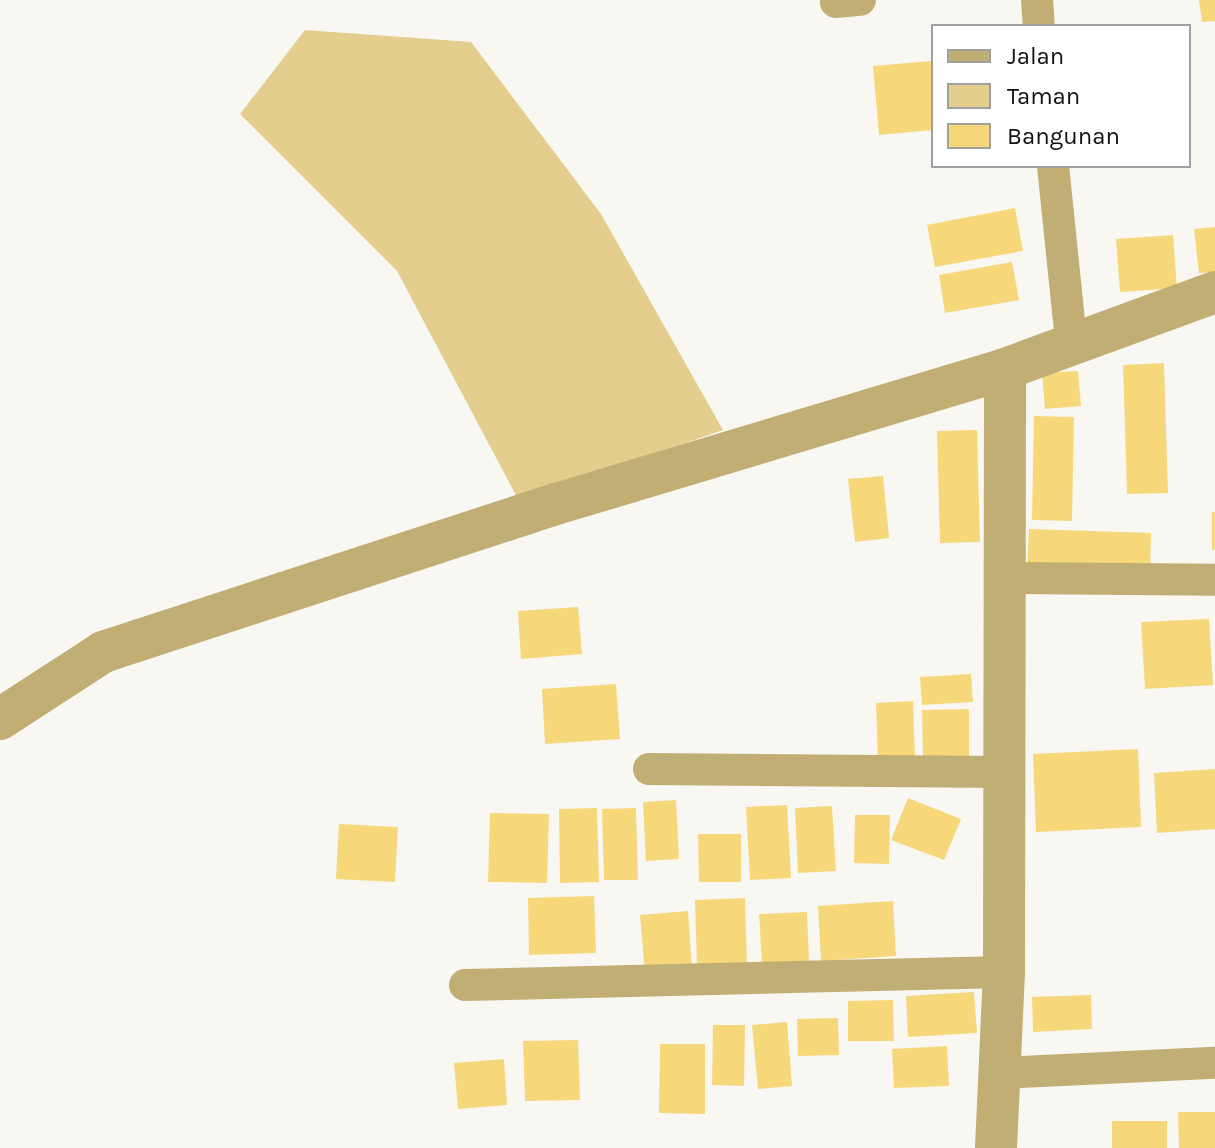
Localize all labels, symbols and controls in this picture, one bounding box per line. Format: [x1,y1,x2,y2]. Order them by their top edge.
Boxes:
legend [931,24,1191,168]
text: Jalan [1007,42,1064,70]
text: Taman [1007,82,1080,110]
text: Bangunan [1007,122,1120,150]

